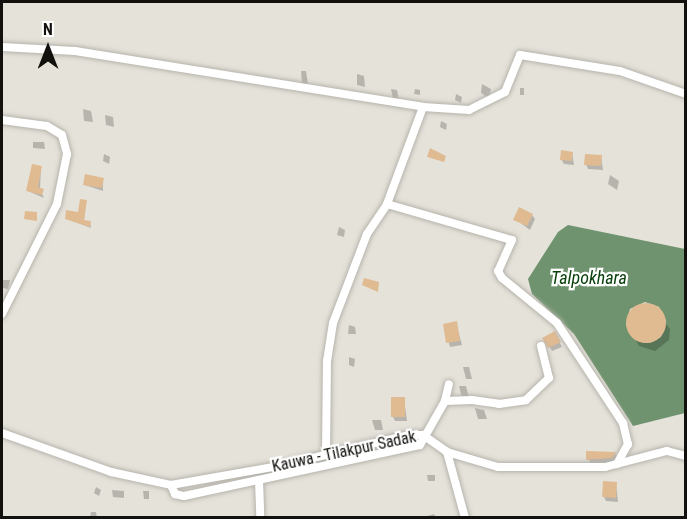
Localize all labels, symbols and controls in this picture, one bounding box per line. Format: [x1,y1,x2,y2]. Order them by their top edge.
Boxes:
north arrow [18,18,78,78]
text: N [43,20,53,39]
water label: Talpokhara [551,267,627,289]
street label: Kauwa - Tilakpur Sadak [270,427,418,477]

